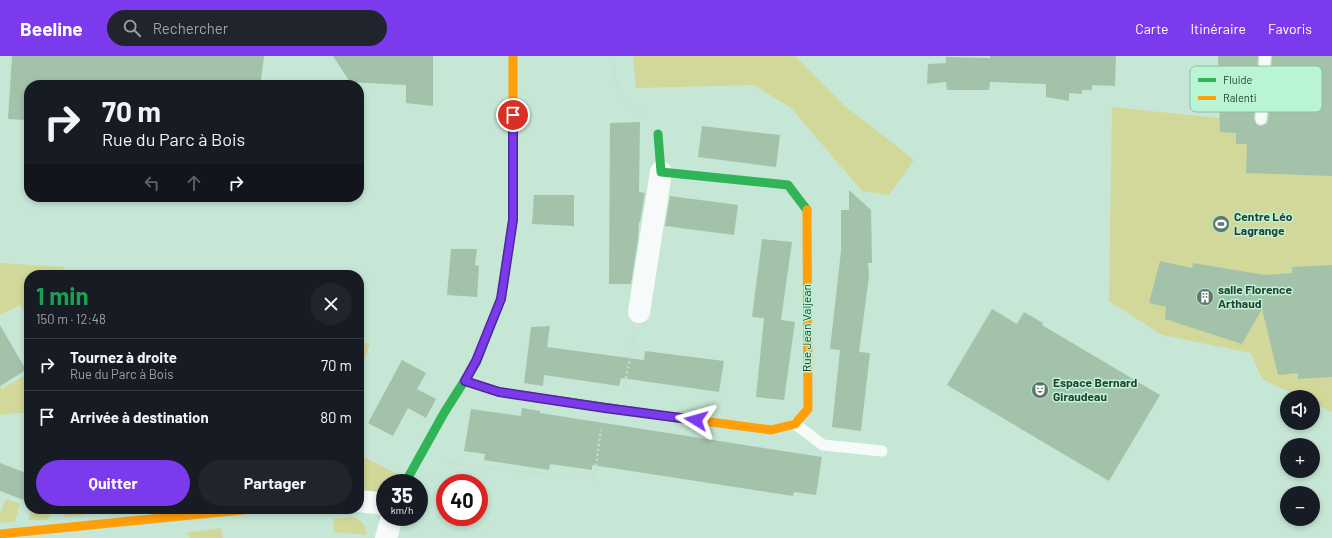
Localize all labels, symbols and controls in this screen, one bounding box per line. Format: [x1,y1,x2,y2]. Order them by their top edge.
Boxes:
search box [107,10,387,46]
text: Beeline [20,17,83,40]
icon: search [121,17,143,39]
text: Rechercher [153,19,228,37]
text: Carte [1135,20,1168,37]
text: Itinéraire [1190,20,1246,37]
text: Favoris [1268,20,1312,37]
legend [1190,66,1322,112]
text: Fluide [1223,73,1252,86]
text: Ralenti [1223,91,1257,104]
text: 70 m [102,94,161,128]
icon: right [36,96,88,148]
pin [496,98,530,132]
icon: arrive [502,104,524,126]
text: Rue du Parc à Bois [102,128,245,150]
icon: left [141,172,163,194]
icon: ahead [183,172,205,194]
icon: right [225,172,247,194]
place label: Centre Léo Lagrange [1234,209,1293,237]
sports icon: Centre Léo Lagrange [1211,214,1231,234]
text: 1 min [36,281,89,310]
place label: salle Florence Arthaud [1218,282,1292,310]
button: close [310,283,352,325]
street label: Rue Jean Valjean [799,284,813,372]
building icon: salle Florence Arthaud [1195,287,1215,307]
text: 150 m · 12:48 [36,311,106,327]
text: Tournez à droite [70,348,177,366]
icon: right [36,354,58,376]
text: 70 m [321,356,352,374]
text: Rue du Parc à Bois [70,366,173,382]
place label: Espace Bernard Giraudeau [1053,375,1137,403]
theatre icon: Espace Bernard Giraudeau [1030,380,1050,400]
map controls [1280,390,1320,526]
button: sound [1280,390,1320,430]
position arrow [675,399,717,441]
icon: arrive [36,406,58,428]
text: Arrivée à destination [70,408,209,426]
text: 80 m [320,408,352,426]
button: + [1280,438,1320,478]
button: Quitter [36,460,190,506]
button: Partager [198,460,352,506]
speed limit sign: 40 [436,474,488,526]
text: 35 [391,483,413,507]
button: − [1280,486,1320,526]
text: km/h [391,504,413,516]

